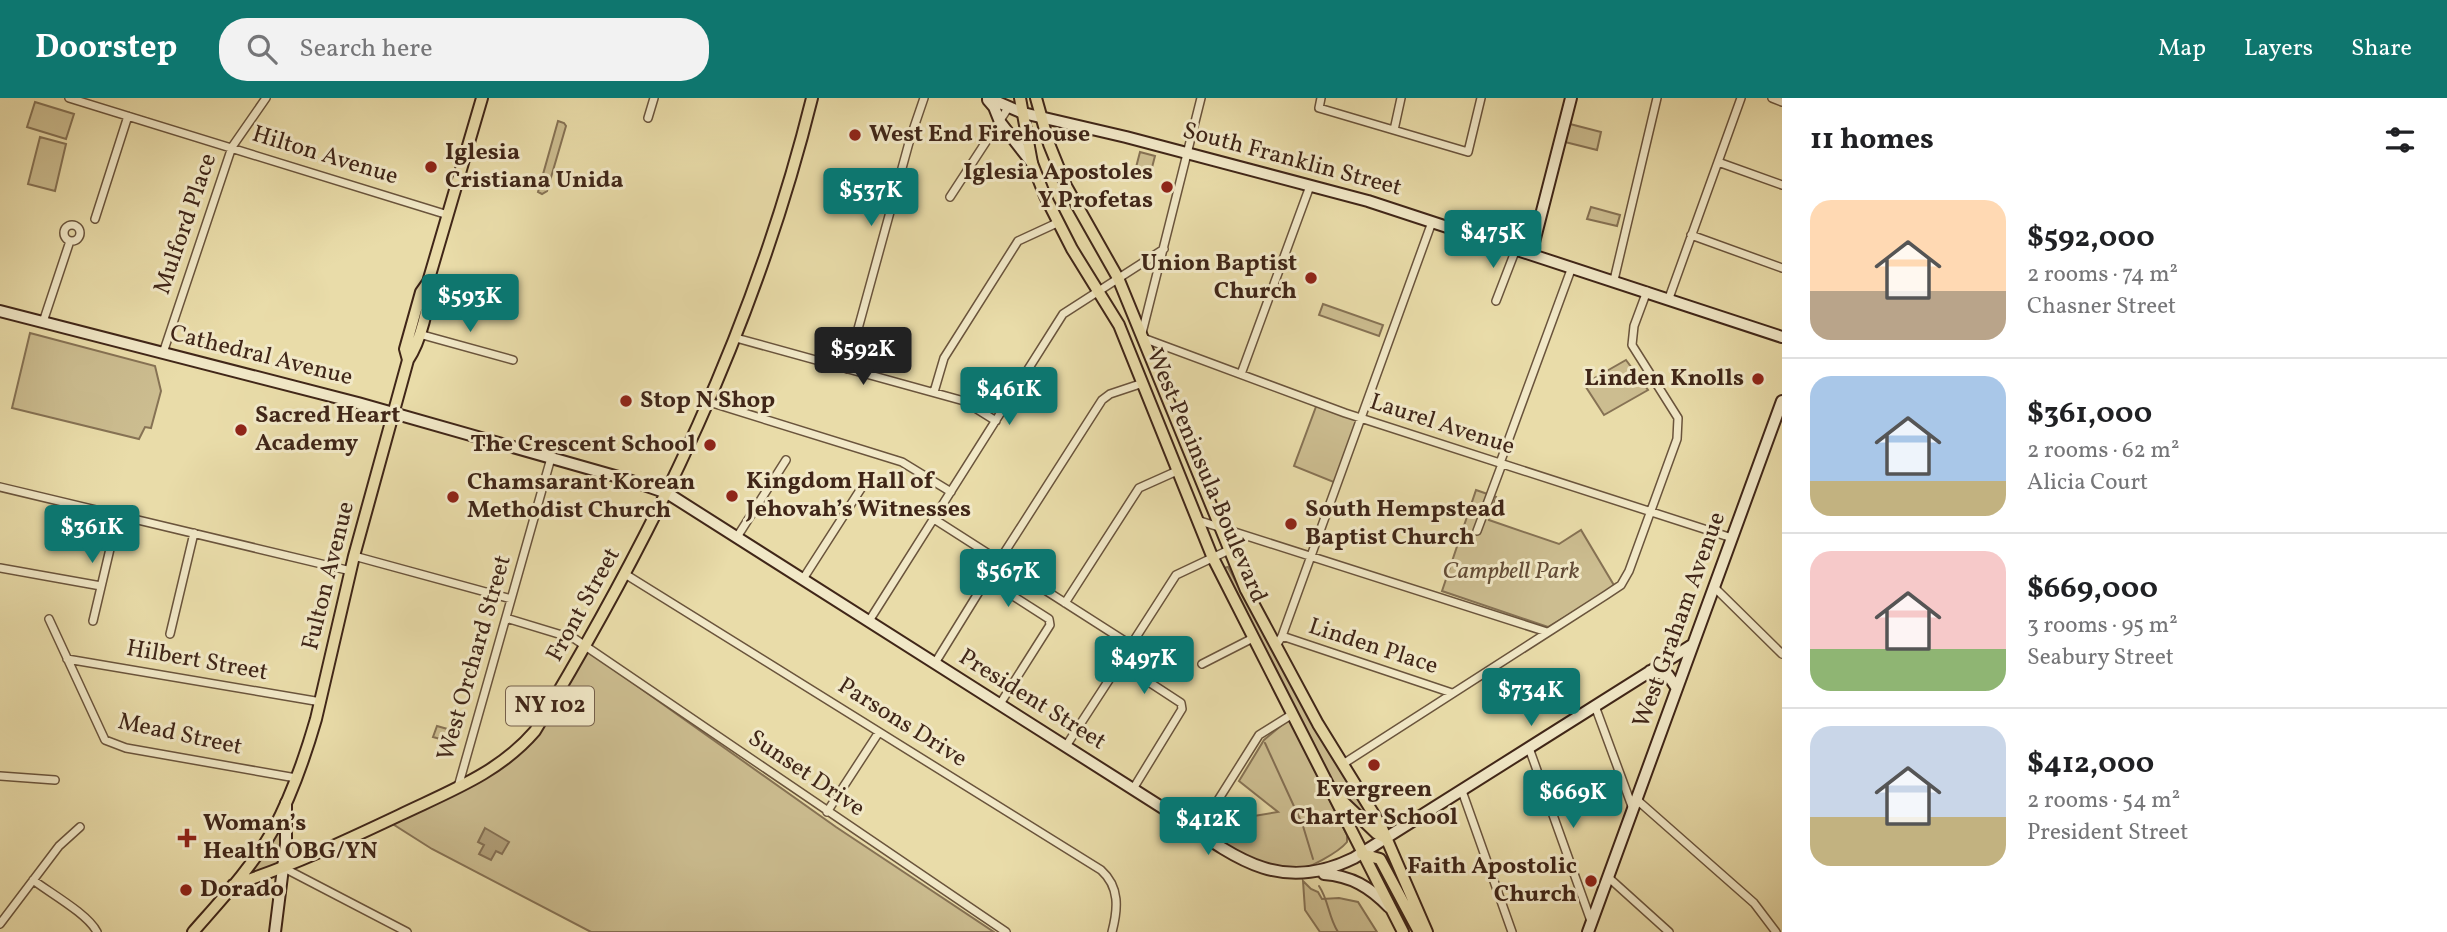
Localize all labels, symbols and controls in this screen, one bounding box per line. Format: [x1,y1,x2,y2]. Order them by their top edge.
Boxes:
search box [219,18,709,81]
text: Doorstep [35,26,177,72]
icon: search [243,30,281,68]
text: Search here [299,31,433,67]
text: Map [2158,32,2206,66]
text: Layers [2244,32,2313,66]
text: Share [2351,32,2412,66]
street label: South Franklin Street [1179,114,1405,206]
street label: Hilton Avenue [248,118,402,194]
place label: West End Firehouse [869,118,1090,152]
text: 11 homes [1810,119,1934,161]
icon: filters [2381,121,2419,159]
marker: West End Firehouse [847,127,863,143]
place label: Iglesia Cristiana Unida [445,136,624,198]
street label: Mulford Place [146,149,226,299]
place label: Iglesia Apostoles Y Profetas [963,156,1153,218]
marker: Iglesia Cristiana Unida [423,159,439,175]
pin: $537K [822,169,920,228]
text: $537K [839,175,903,207]
marker: Iglesia Apostoles Y Profetas [1159,179,1175,195]
pin: $475K [1444,211,1542,270]
text: $475K [1460,217,1526,249]
text: $592,000 [2027,217,2155,259]
icon: home [1866,228,1950,312]
place label: Union Baptist Church [1141,247,1297,309]
text: 2 rooms · 74 m² [2027,259,2178,291]
marker: Union Baptist Church [1303,270,1319,286]
pin: $593K [421,274,519,334]
text: $593K [438,281,502,313]
text: Chasner Street [2027,291,2176,323]
street label: Cathedral Avenue [166,317,356,395]
pin: $592K [814,328,912,387]
text: $592K [831,334,896,366]
street label: West Peninsula Boulevard [1137,344,1275,608]
place label: Linden Knolls [1584,362,1744,396]
pin: $461K [960,368,1058,427]
marker: Linden Knolls [1750,371,1766,387]
text: $461K [976,374,1042,406]
place label: Stop N Shop [640,384,775,418]
street label: Laurel Avenue [1365,386,1519,464]
marker: Stop N Shop [618,393,634,409]
text: $361,000 [2027,393,2152,435]
place label: Sacred Heart Academy [255,399,400,461]
icon: home [1866,404,1950,488]
marker: Sacred Heart Academy [233,422,249,438]
place label: The Crescent School [470,428,696,462]
text: 2 rooms · 62 m² [2027,435,2179,467]
marker: The Crescent School [702,437,718,453]
place label: Kingdom Hall of Jehovah’s Witnesses [745,465,971,527]
place label: Chamsarant Korean Methodist Church [467,466,695,528]
text: Alicia Court [2027,467,2148,499]
marker: Kingdom Hall of Jehovah’s Witnesses [724,488,740,504]
marker: Chamsarant Korean Methodist Church [445,489,461,505]
place label: South Hempstead Baptist Church [1305,493,1506,555]
street label: Fulton Avenue [294,498,364,654]
pin: $361K [43,505,141,565]
street label: West Graham Avenue [1625,507,1735,733]
text: $361K [60,512,124,544]
marker: South Hempstead Baptist Church [1283,516,1299,532]
street label: Front Street [539,542,629,668]
pin: $567K [959,550,1057,609]
street label: West Orchard Street [429,551,521,765]
park label: Campbell Park [1442,555,1580,589]
text: $567K [976,556,1040,588]
text: $669,000 [2027,568,2158,610]
icon: home [1866,579,1950,663]
street label: Linden Place [1304,610,1442,684]
text: 3 rooms · 95 m² [2027,610,2178,642]
street label: Hilbert Street [124,632,270,690]
pin: $497K [1095,636,1193,696]
street label: President Street [952,641,1112,759]
text: Seabury Street [2027,642,2174,674]
text: $497K [1111,643,1177,675]
pin: $734K [1482,668,1580,728]
street label: Parsons Drive [831,670,973,776]
text: $734K [1498,675,1564,707]
road number: NY 102 [506,686,594,726]
street label: Mead Street [115,705,245,765]
street label: Sunset Drive [741,722,871,826]
text: $412,000 [2027,743,2154,785]
icon: home [1866,754,1950,838]
marker: Evergreen Charter School [1366,757,1382,773]
pin: $669K [1524,770,1622,830]
place label: Evergreen Charter School [1290,773,1458,835]
text: $669K [1539,777,1607,809]
text: 2 rooms · 54 m² [2027,785,2180,817]
pin: $412K [1159,798,1257,857]
text: $412K [1176,804,1240,836]
place label: Woman’s Health OBG/YN [203,807,378,869]
text: President Street [2027,817,2188,849]
marker: Woman’s Health OBG/YN [177,828,197,848]
place label: Faith Apostolic Church [1407,850,1577,912]
place label: Dorado [200,873,284,907]
marker: Faith Apostolic Church [1583,873,1599,889]
marker: Dorado [178,882,194,898]

